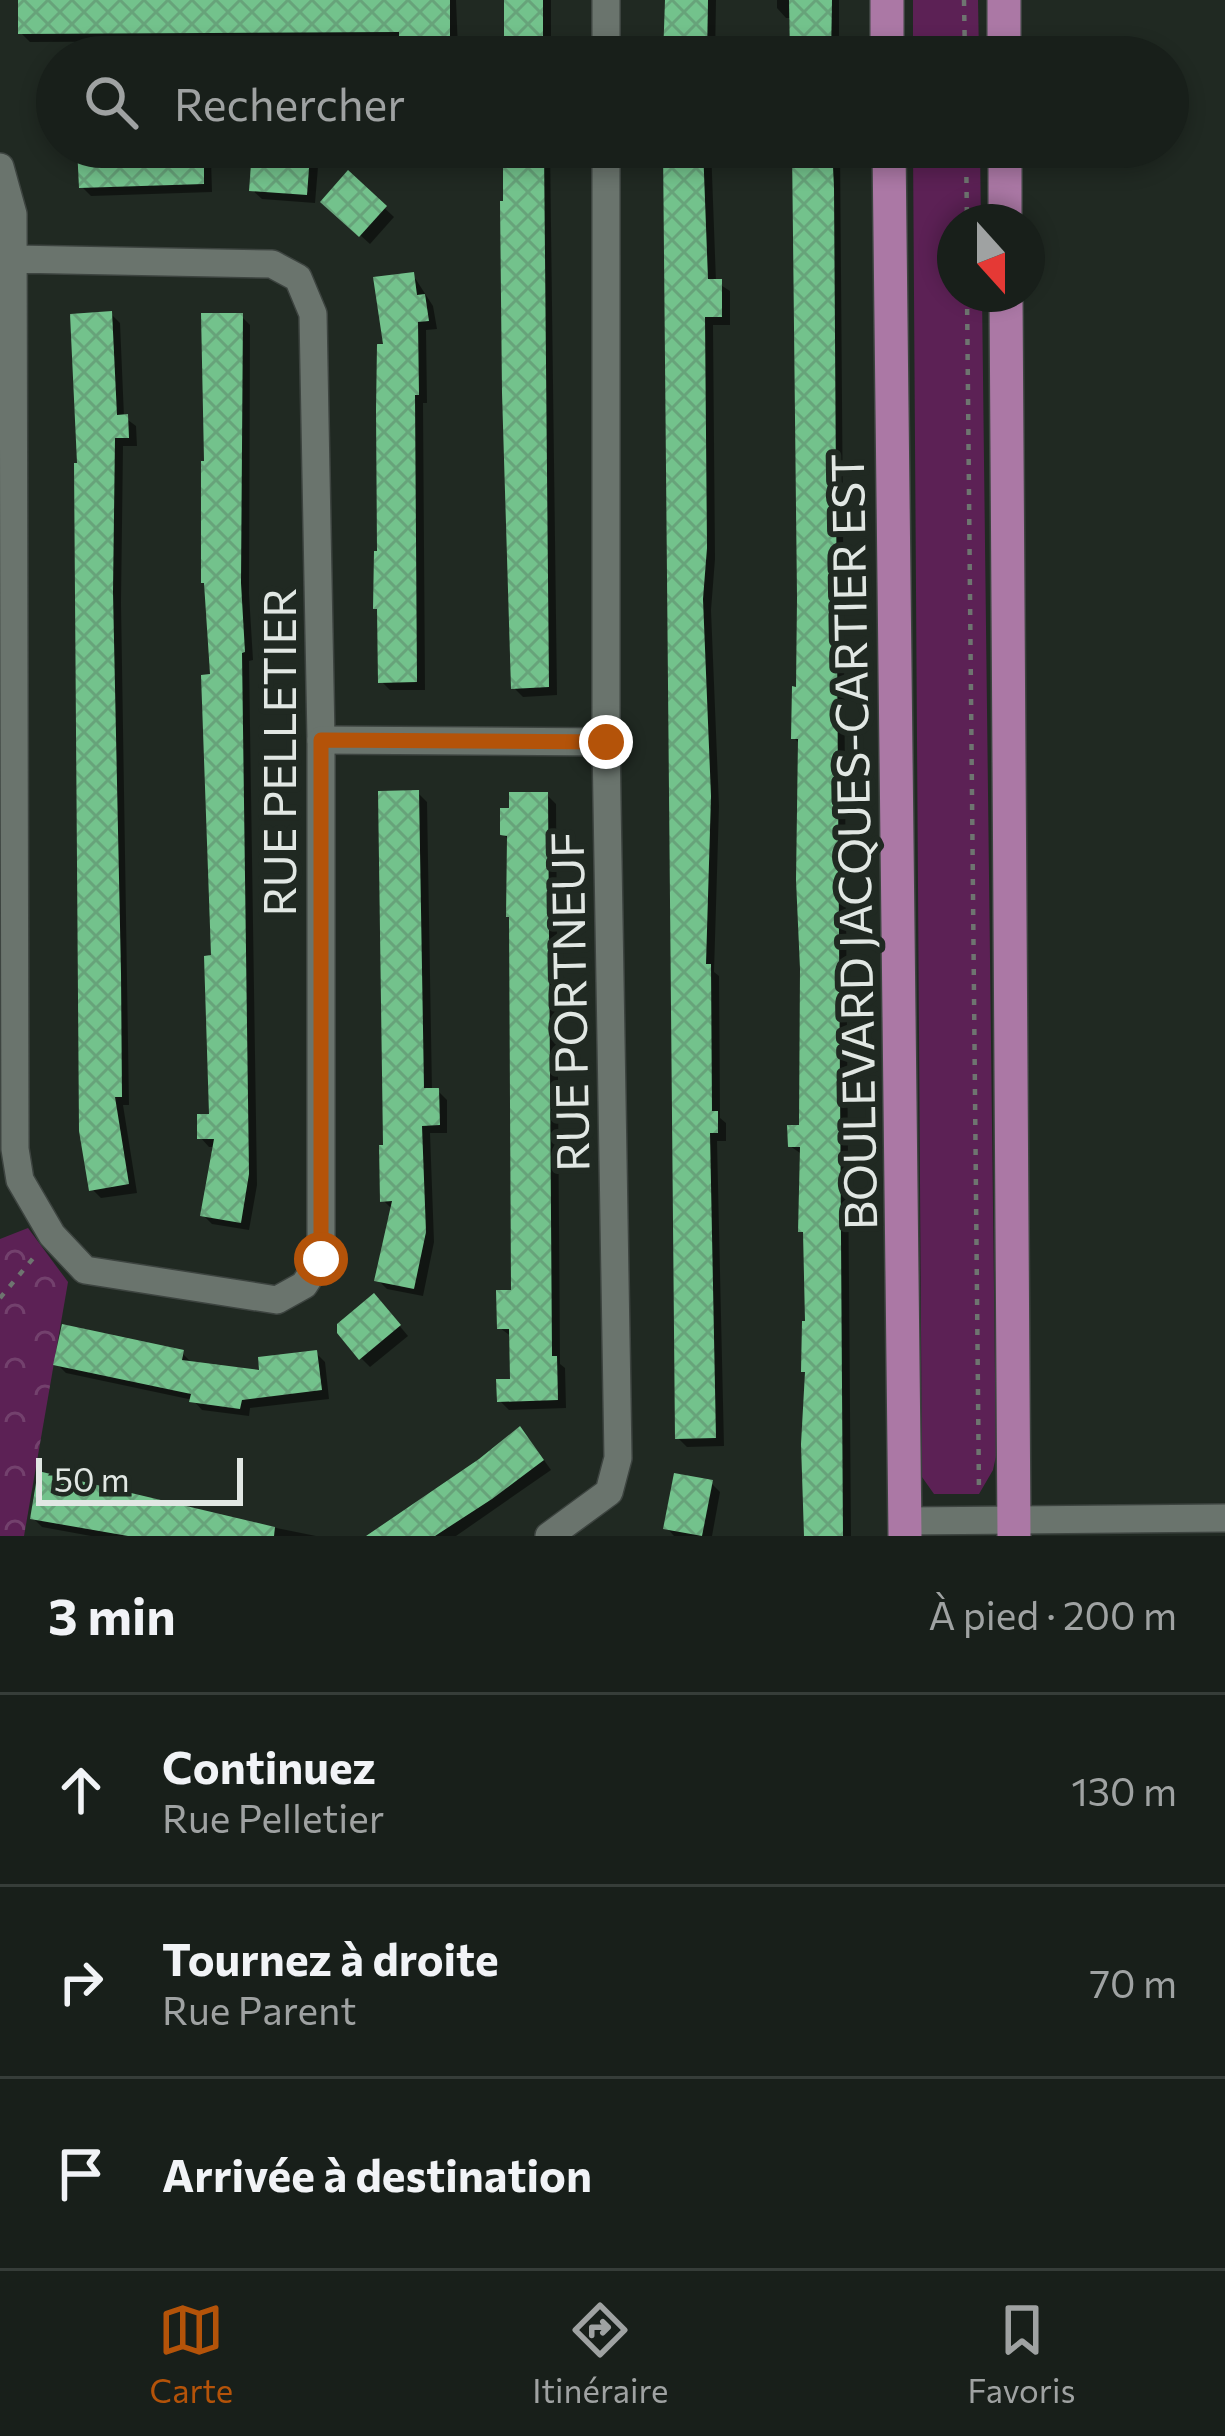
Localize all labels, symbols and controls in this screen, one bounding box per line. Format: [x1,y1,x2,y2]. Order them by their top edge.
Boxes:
search box [36,36,1189,168]
icon: search [78,69,144,135]
text: Rechercher [174,75,405,130]
north arrow [937,204,1045,312]
street label: BOULEVARD JACQUES-CARTIER EST [818,453,886,1231]
street label: RUE PELLETIER [250,588,305,916]
route end [579,715,633,769]
street label: RUE PORTNEUF [538,832,598,1172]
route start [294,1232,348,1286]
scale bar [36,1452,243,1505]
text: 50 m [54,1458,130,1499]
text: 3 min [48,1583,176,1646]
text: À pied · 200 m [928,1590,1177,1638]
text: Continuez [162,1738,376,1793]
icon: ahead [48,1757,114,1823]
text: 130 m [1071,1766,1177,1814]
text: Rue Pelletier [162,1793,384,1841]
text: Tournez à droite [162,1930,499,1985]
icon: right [48,1949,114,2015]
text: 70 m [1090,1958,1177,2006]
text: Rue Parent [162,1985,356,2033]
icon: arrive [48,2141,114,2207]
text: Arrivée à destination [162,2146,592,2201]
tab: Carte [150,2297,233,2410]
tab: Itinéraire [532,2297,669,2410]
tab: Favoris [968,2297,1075,2410]

